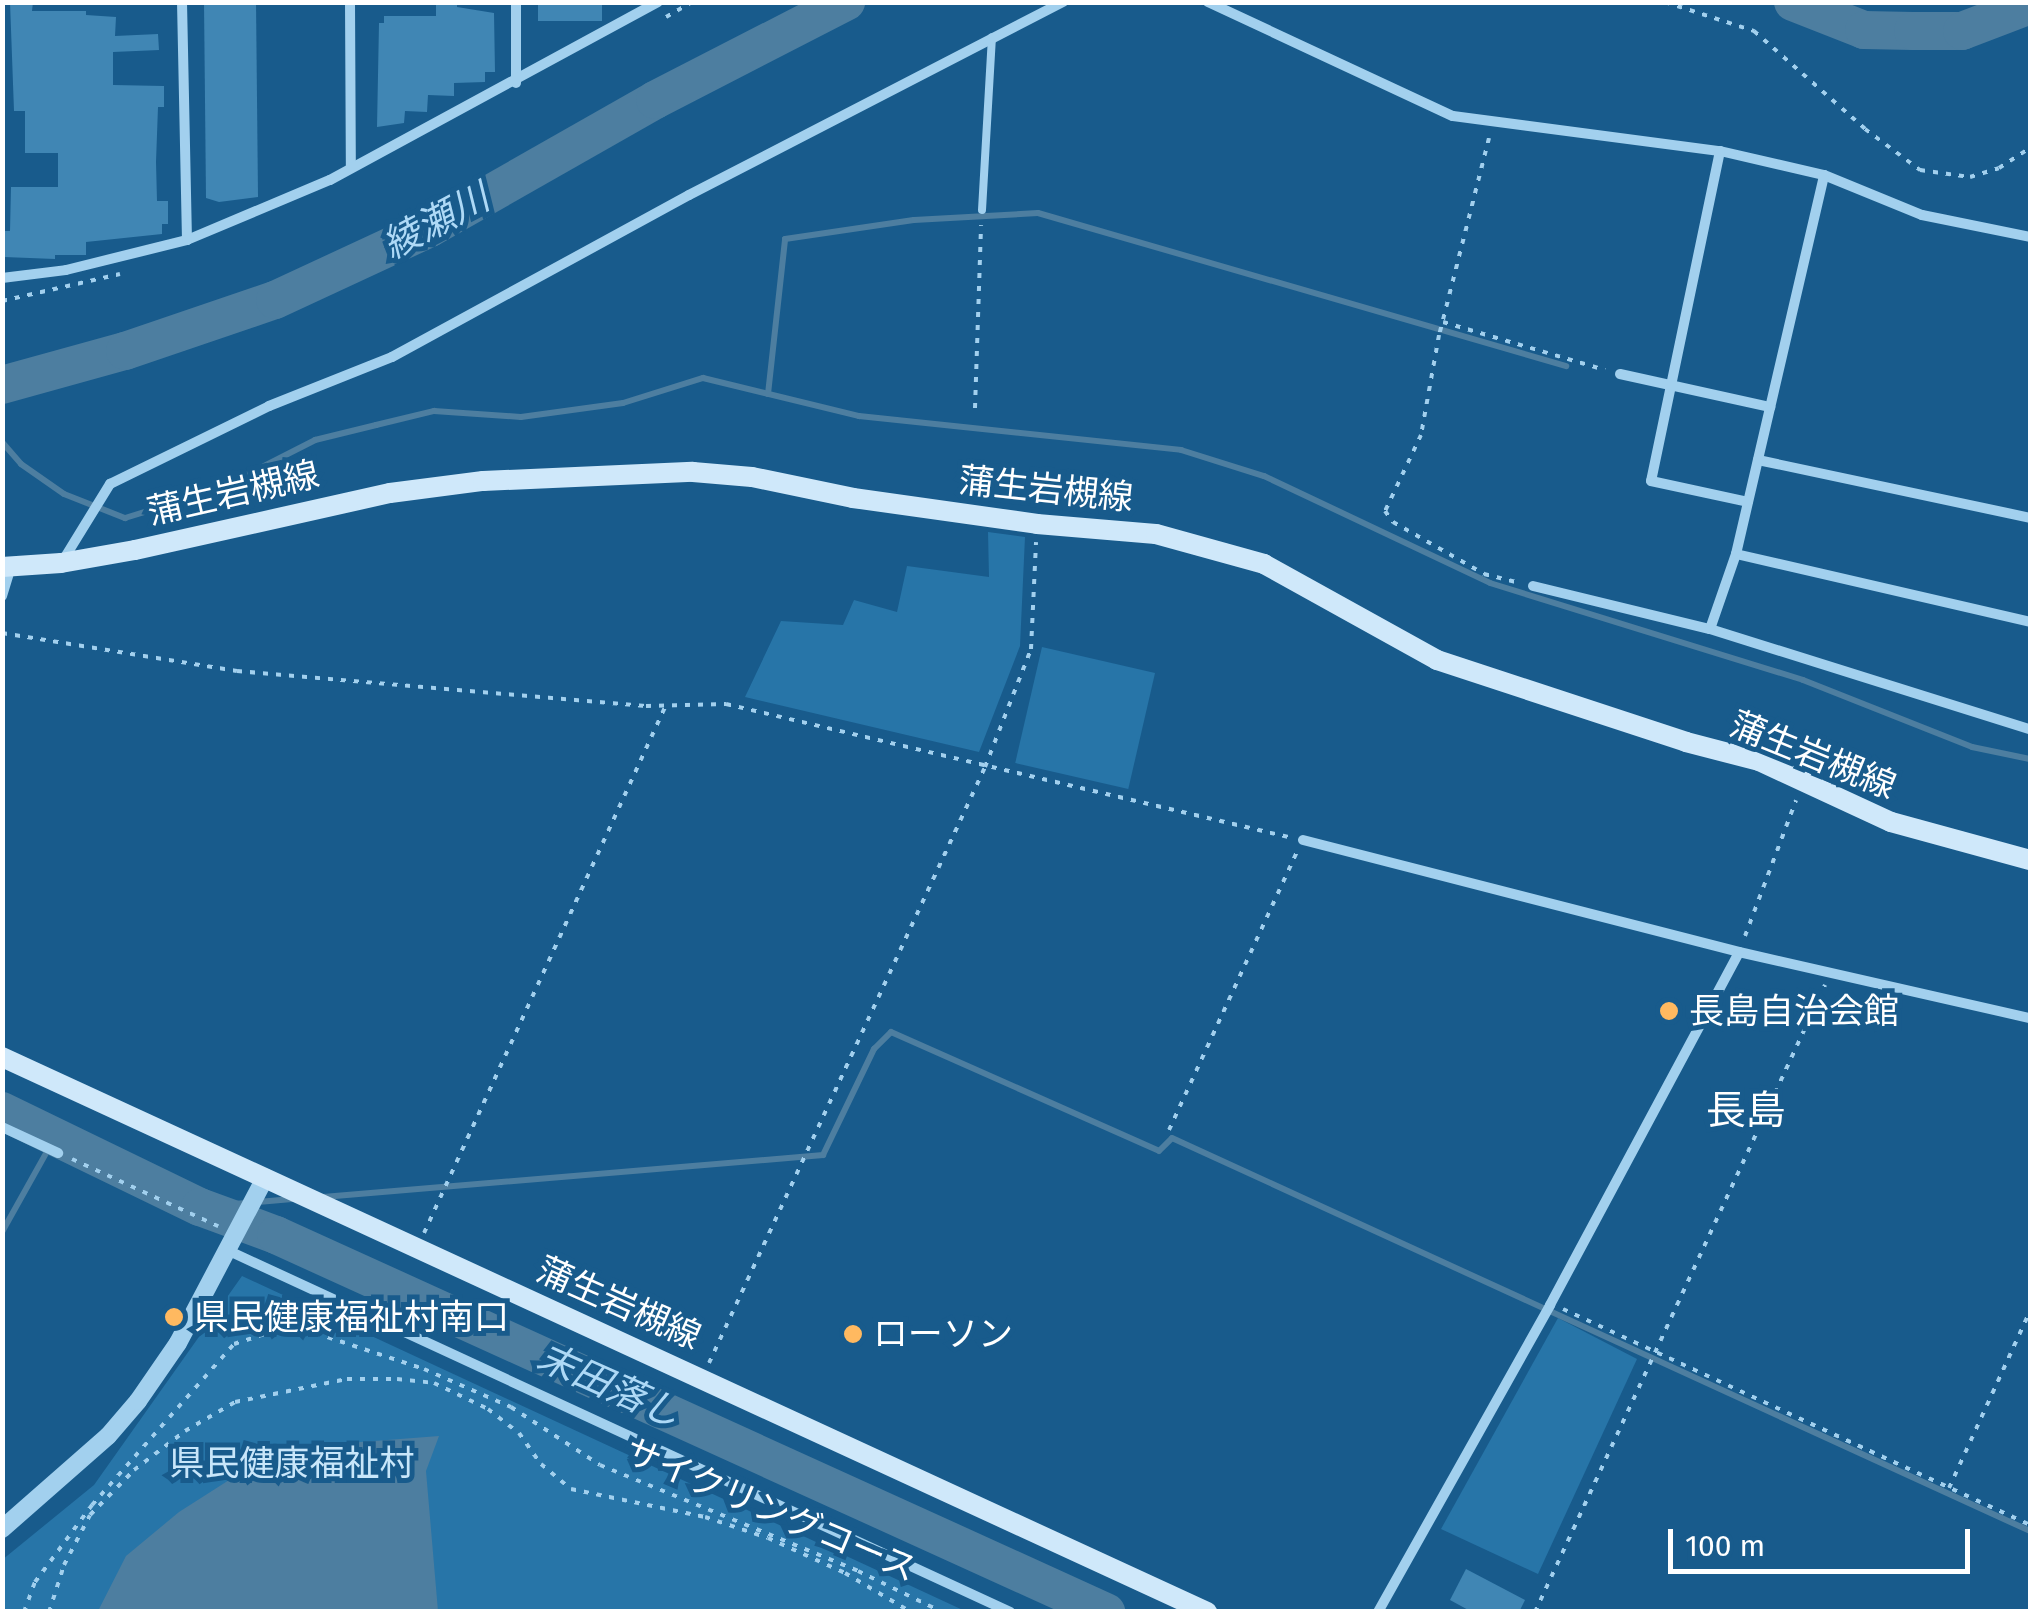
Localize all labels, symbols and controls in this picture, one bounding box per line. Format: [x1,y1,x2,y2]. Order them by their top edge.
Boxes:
water label: 綾瀬川 [375,175,497,269]
street label: 蒲生岩槻線 [143,453,323,533]
street label: 蒲生岩槻線 [957,459,1135,519]
street label: 蒲生岩槻線 [1724,703,1902,807]
place label: 長島自治会館 [1689,990,1899,1032]
marker: 長島自治会館 [1658,1000,1680,1022]
district label: 長島 [1706,1087,1786,1135]
street label: 蒲生岩槻線 [531,1248,707,1358]
place label: 県民健康福祉村南口 [194,1296,509,1338]
marker: 県民健康福祉村南口 [163,1306,185,1328]
place label: ローソン [873,1313,1013,1355]
marker: ローソン [842,1323,864,1345]
water label: 末田落し [530,1334,688,1438]
street label: サイクリングコース [618,1429,924,1591]
park label: 県民健康福祉村 [170,1442,414,1484]
scale bar [1673,1509,1976,1571]
text: 100 m [1685,1528,1765,1564]

